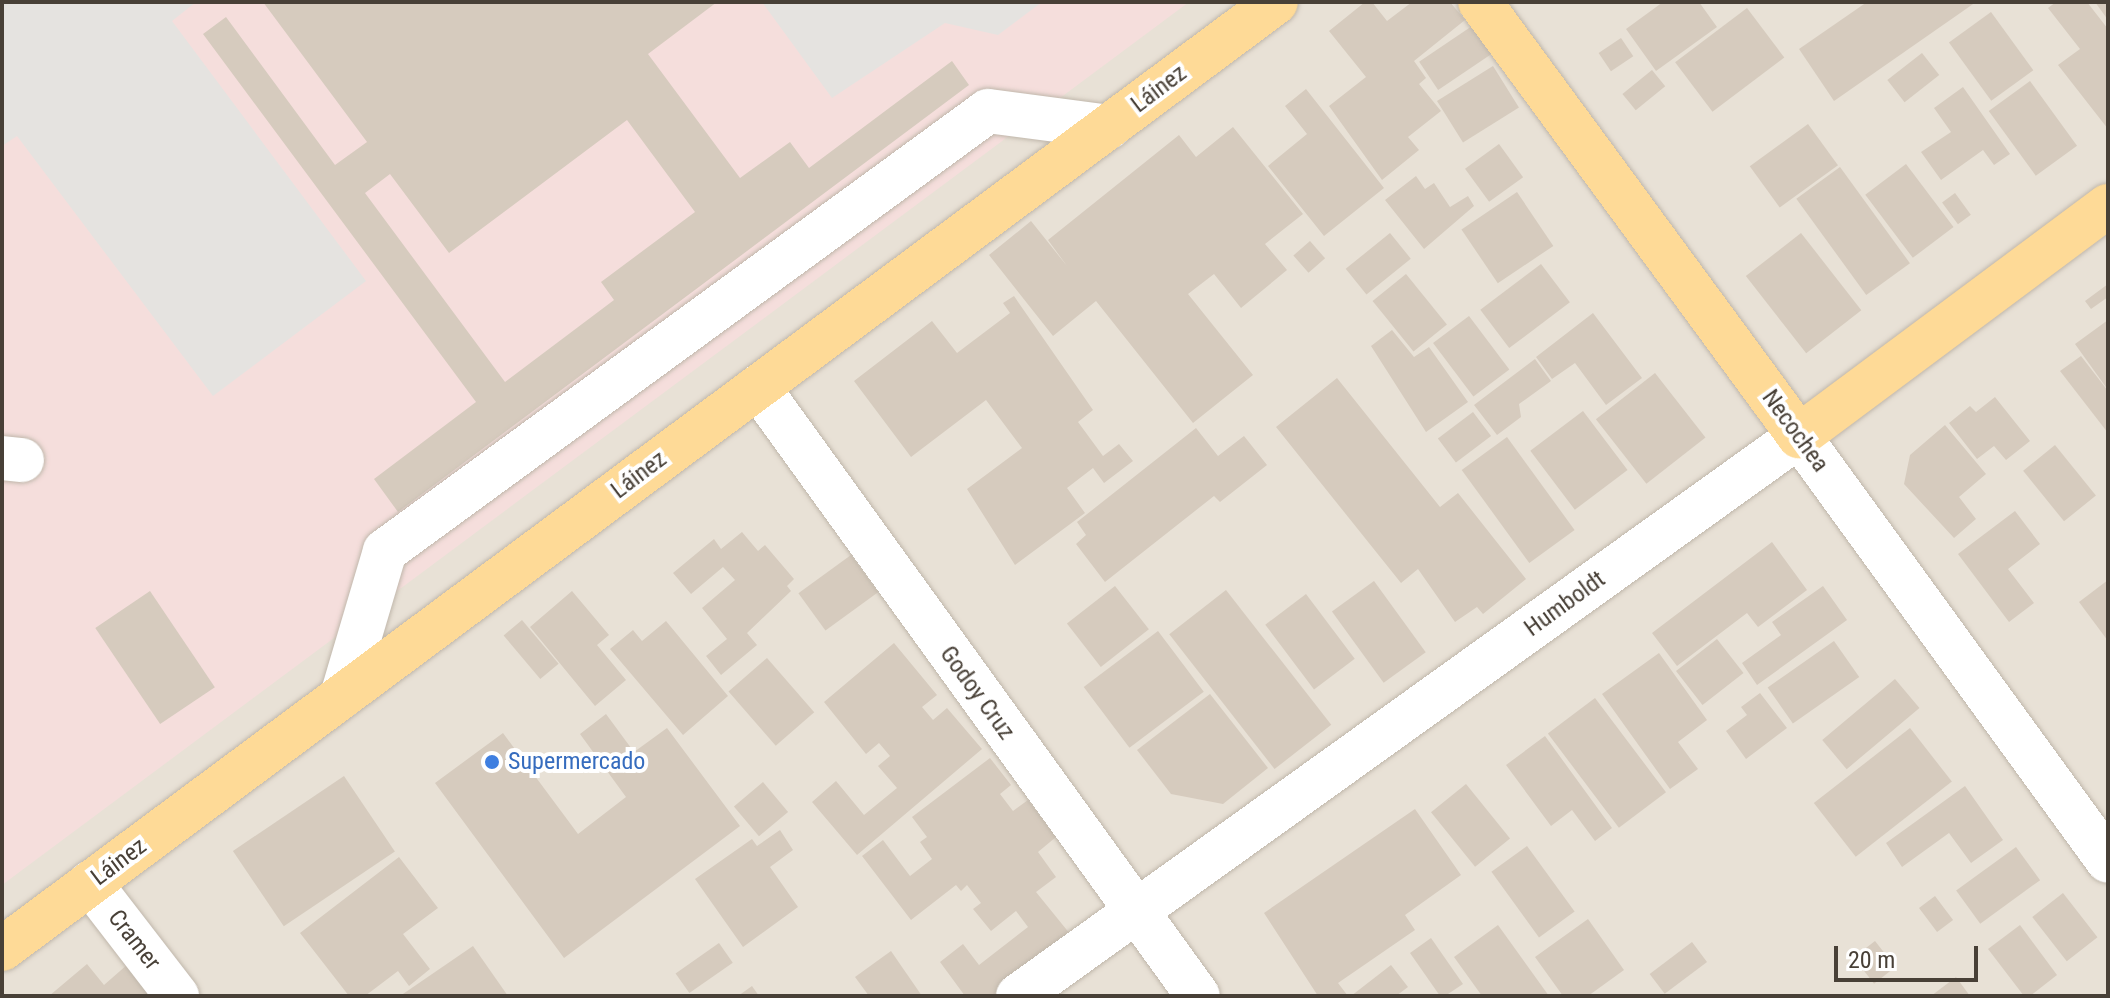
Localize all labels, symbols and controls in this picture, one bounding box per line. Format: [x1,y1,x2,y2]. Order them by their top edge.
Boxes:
street label: Láinez [1126,59,1192,119]
street label: Necochea [1756,384,1834,478]
street label: Láinez [606,445,672,505]
street label: Humboldt [1519,565,1611,643]
street label: Godoy Cruz [933,641,1021,745]
place label: Supermercado [508,748,645,776]
marker: Supermercado [483,753,501,771]
street label: Láinez [86,832,152,892]
street label: Cramer [102,904,166,976]
scale bar [1838,930,1982,980]
text: 20 m [1848,946,1895,974]

